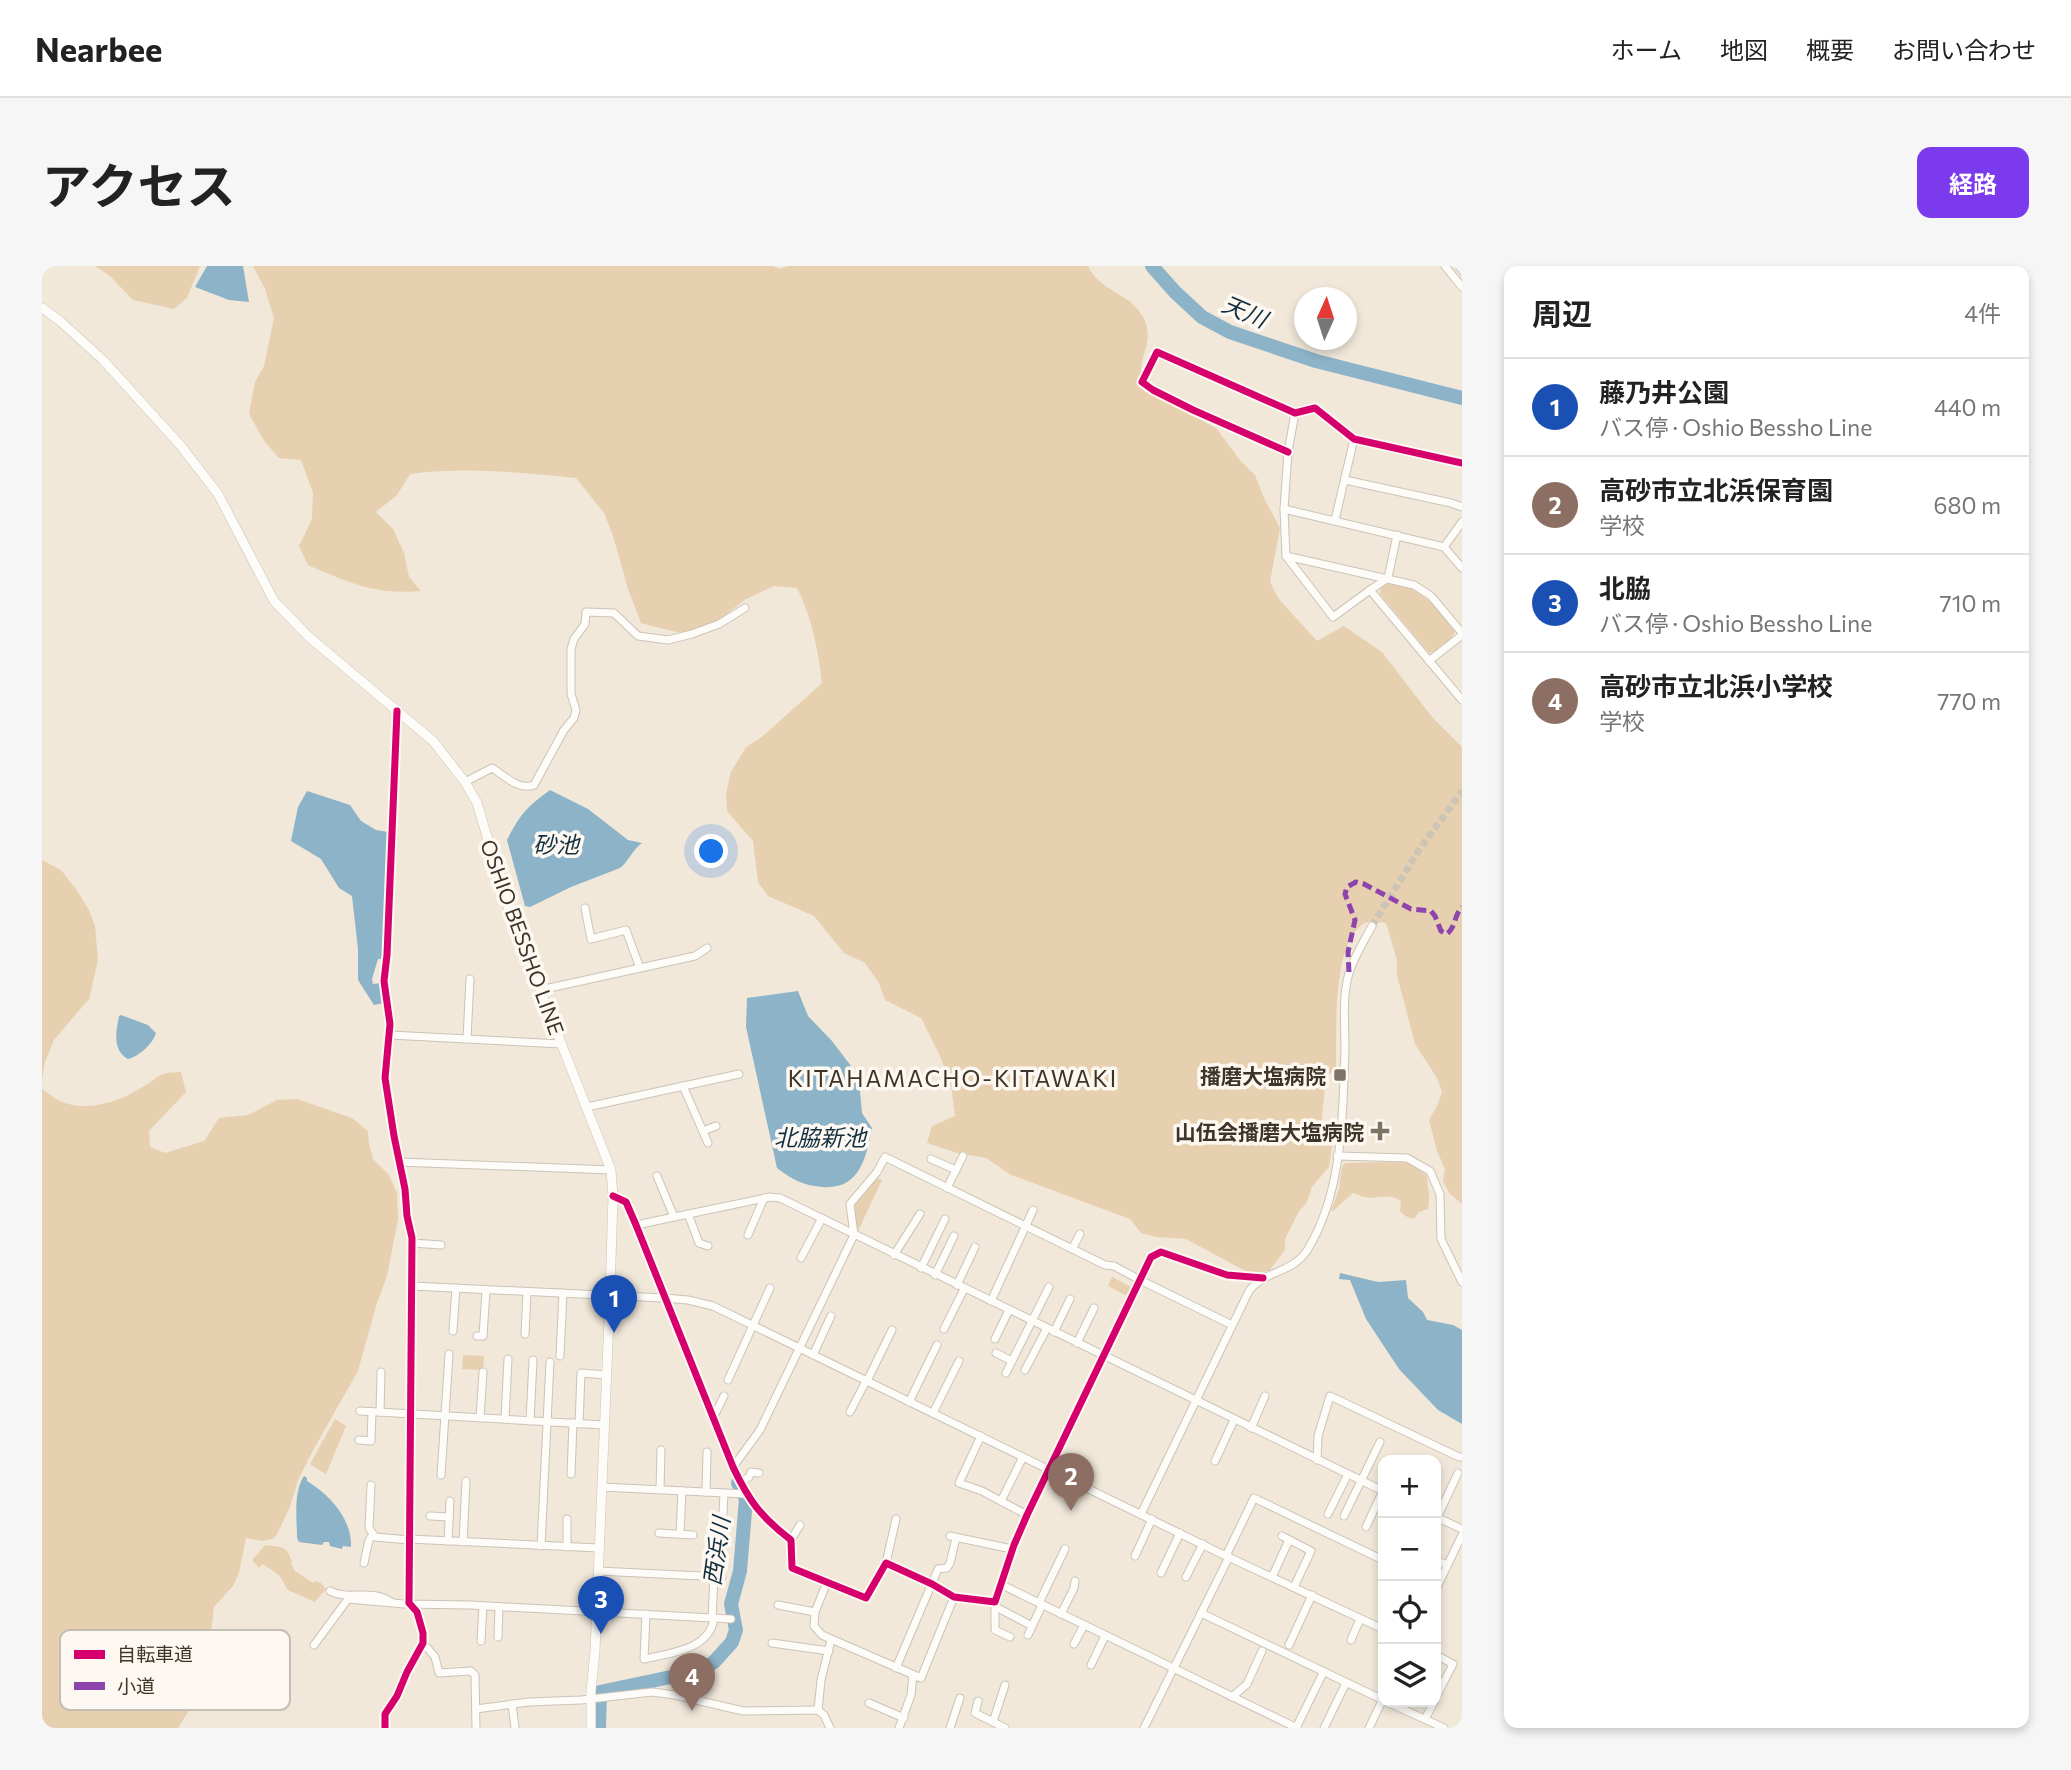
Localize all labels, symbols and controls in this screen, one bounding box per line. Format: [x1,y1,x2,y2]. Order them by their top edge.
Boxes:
text: Nearbee [35,28,162,69]
text: ホーム [1611,35,1682,64]
text: 地図 [1720,35,1768,64]
text: 概要 [1806,35,1854,64]
text: お問い合わせ [1892,35,2036,64]
button: 経路 [1917,147,2029,218]
text: アクセス [42,154,236,214]
north arrow [1294,287,1357,350]
water label: 天川 [1218,289,1274,334]
text: 周辺 [1532,294,1592,331]
text: 4件 [1964,299,2001,327]
text: 藤乃井公園 [1599,376,1729,407]
text: 1 [1550,393,1560,421]
text: 440 m [1934,393,2001,421]
text: バス停 · Oshio Bessho Line [1599,413,1872,441]
text: 高砂市立北浜保育園 [1599,474,1833,505]
text: 2 [1548,491,1562,519]
text: 680 m [1934,491,2001,519]
text: 学校 [1599,511,1645,539]
text: 北脇 [1599,572,1651,603]
text: 3 [1548,589,1562,617]
text: 710 m [1940,589,2001,617]
text: バス停 · Oshio Bessho Line [1599,609,1872,637]
text: 高砂市立北浜小学校 [1599,670,1833,701]
text: 4 [1548,687,1562,715]
text: 770 m [1937,687,2001,715]
text: 学校 [1599,707,1645,735]
water label: 砂池 [533,830,581,858]
your location [694,834,728,868]
street label: OSHIO BESSHO LINE [476,836,570,1038]
place label: 播磨大塩病院 [1200,1063,1326,1088]
district label: KITAHAMACHO-KITAWAKI [788,1064,1118,1092]
marker: 播磨大塩病院 [1332,1067,1348,1083]
place label: 山伍会播磨大塩病院 [1175,1119,1364,1144]
marker: 山伍会播磨大塩病院 [1370,1121,1390,1141]
water label: 北脇新池 [774,1123,868,1151]
pin: 1 [591,1275,637,1333]
pin: 2 [1048,1453,1094,1511]
map controls [1378,1455,1441,1707]
button: + [1378,1455,1441,1518]
water label: 西浜川 [697,1512,735,1587]
button: − [1378,1518,1441,1581]
pin: 3 [578,1576,624,1634]
button: locate [1378,1581,1441,1644]
legend [60,1630,290,1710]
text: 自転車道 [117,1642,193,1665]
button: layers [1378,1644,1441,1707]
pin: 4 [669,1653,715,1711]
text: 小道 [117,1674,155,1697]

